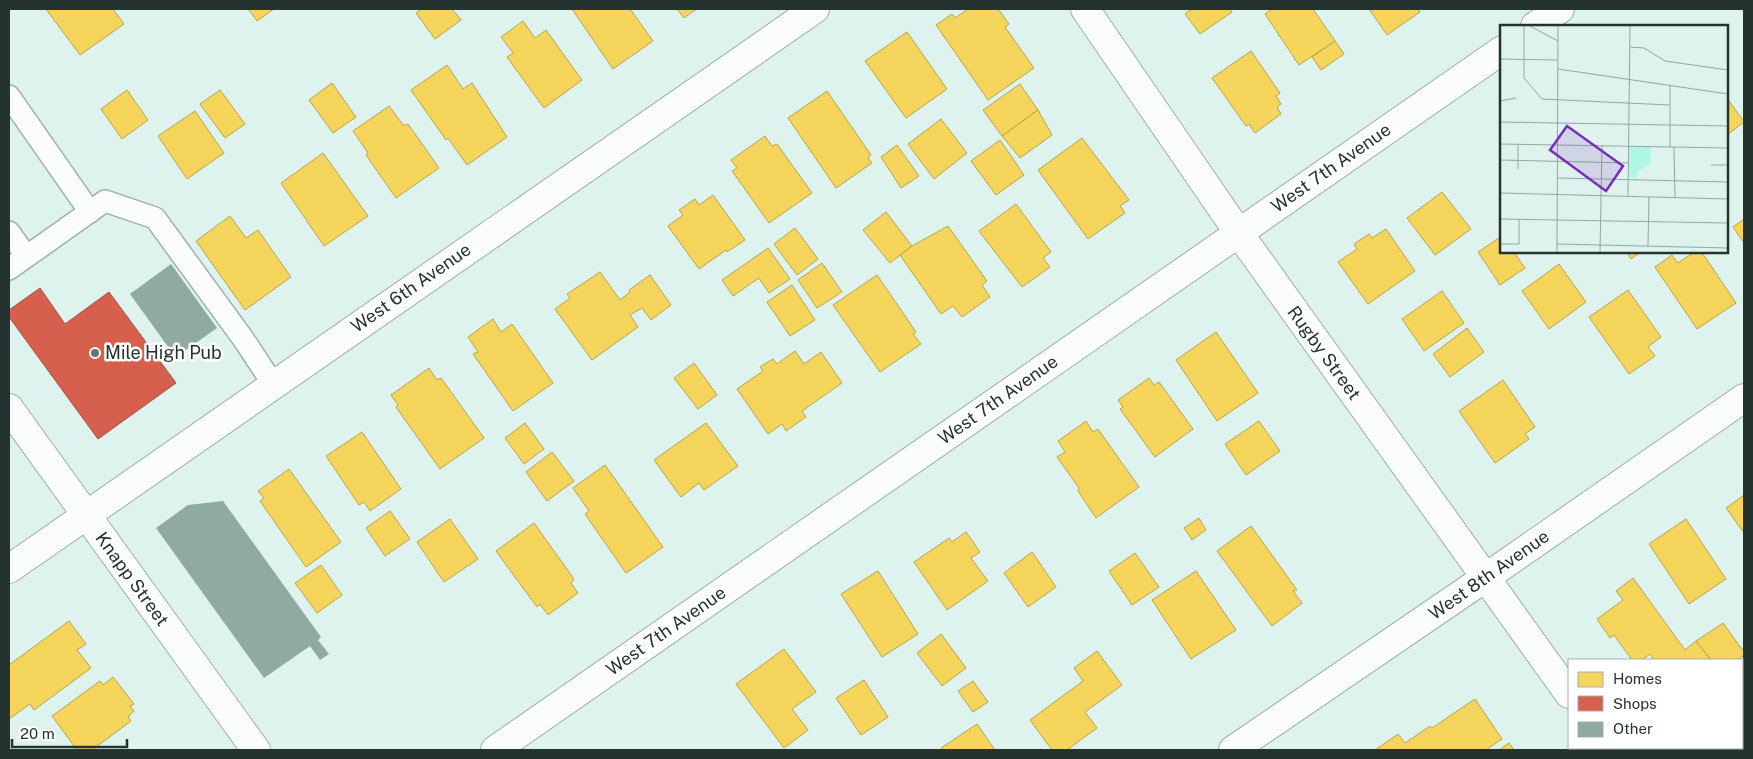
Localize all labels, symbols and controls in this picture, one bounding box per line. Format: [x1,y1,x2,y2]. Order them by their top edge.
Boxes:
inset map [1500,25,1728,252]
street label: West 7th Avenue [1267,119,1395,217]
street label: West 6th Avenue [347,238,475,337]
street label: Rugby Street [1283,302,1365,404]
place label: Mile High Pub [105,342,222,363]
marker: Mile High Pub [89,347,101,359]
street label: West 7th Avenue [934,351,1062,449]
street label: West 8th Avenue [1425,525,1553,624]
street label: Knapp Street [91,528,173,630]
street label: West 7th Avenue [602,582,730,680]
legend [1568,659,1743,749]
text: Homes [1613,670,1662,687]
text: Shops [1613,695,1657,712]
scale bar [12,716,128,748]
text: Other [1613,720,1653,737]
text: 20 m [20,725,55,742]

